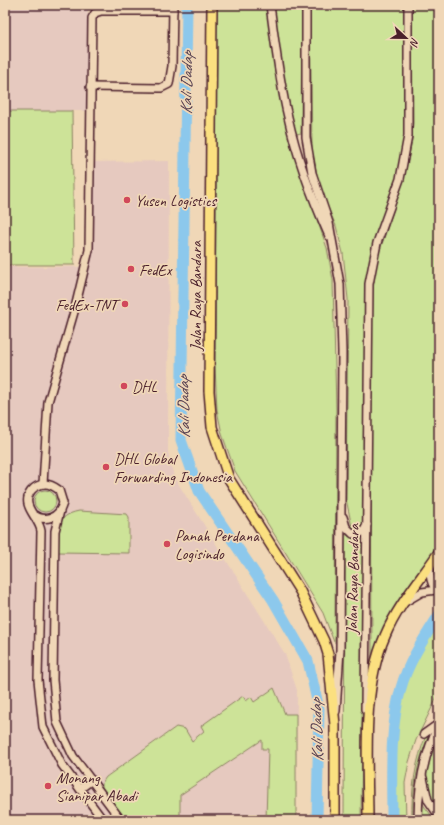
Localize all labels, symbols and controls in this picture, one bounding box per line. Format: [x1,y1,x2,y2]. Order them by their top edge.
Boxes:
north arrow [386,18,426,58]
text: N [407,36,423,50]
water label: Kali Dadap [175,49,198,115]
place label: Yusen Logistics [135,191,218,211]
marker: Yusen Logistics [122,195,132,205]
street label: Jalan Raya Bandara [186,240,206,352]
place label: FedEx [139,260,173,280]
marker: FedEx [126,264,136,274]
place label: FedEx-TNT [56,295,122,315]
marker: FedEx-TNT [120,299,130,309]
water label: Kali Dadap [172,373,195,439]
place label: DHL [132,377,157,397]
marker: DHL [119,381,129,391]
place label: DHL Global Forwarding Indonesia [114,449,233,487]
marker: DHL Global Forwarding Indonesia [101,462,111,472]
street label: Jalan Raya Bandara [342,523,364,635]
place label: Panah Perdana Logisindo [175,526,260,564]
marker: Panah Perdana Logisindo [162,539,172,549]
water label: Kali Dadap [305,696,328,762]
place label: Monang Sianipar Abadi [56,768,139,806]
marker: Monang Sianipar Abadi [43,781,53,791]

